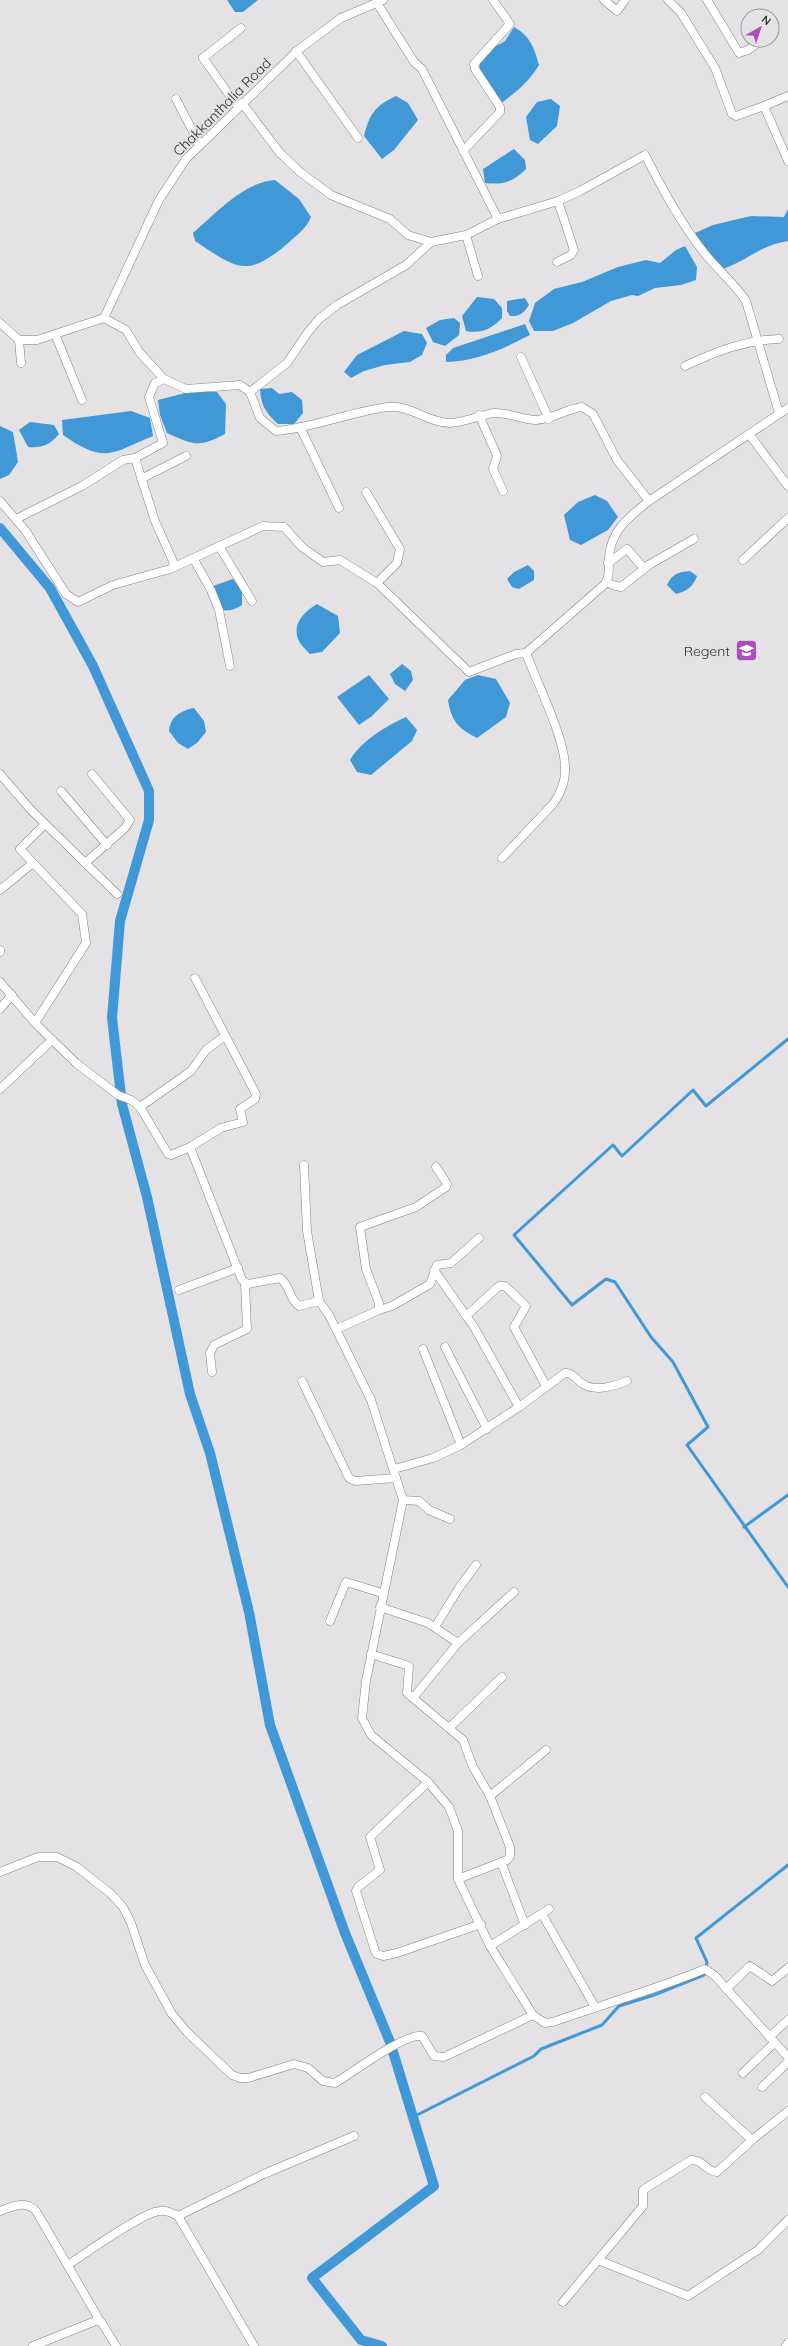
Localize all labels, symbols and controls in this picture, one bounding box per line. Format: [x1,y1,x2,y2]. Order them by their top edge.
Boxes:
north arrow [740,8,780,48]
text: N [759,12,774,28]
street label: Chakkanthalia Road [169,54,275,160]
school or university icon: Regent [733,638,759,664]
place label: Regent [684,642,730,660]

